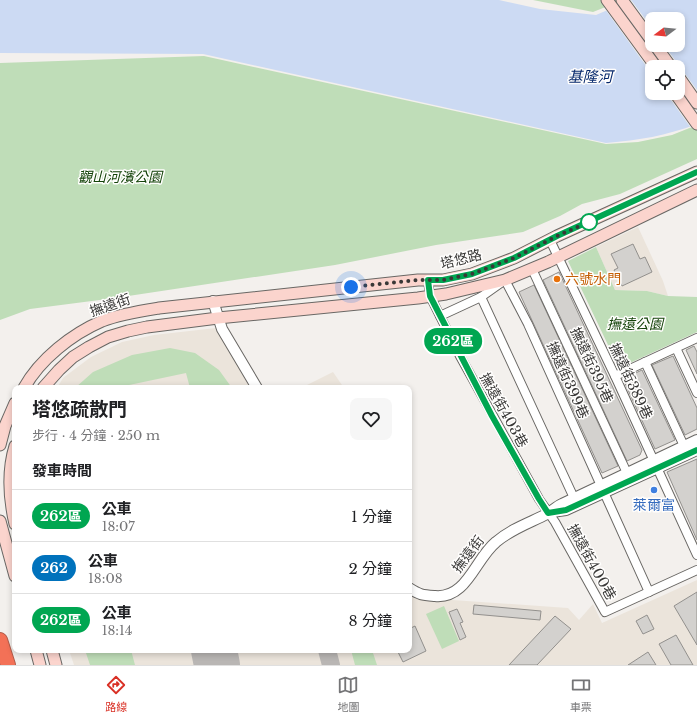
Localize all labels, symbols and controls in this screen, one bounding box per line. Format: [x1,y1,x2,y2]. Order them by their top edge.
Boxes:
north arrow [645,12,685,52]
map controls [645,12,685,100]
button: locate [645,60,685,100]
water label: 基隆河 [567,67,615,86]
park label: 觀山河濱公園 [78,168,164,186]
unlabelled marker [580,213,598,231]
street label: 塔悠路 [438,245,484,273]
place label: 六號水門 [565,270,621,288]
marker: 六號水門 [552,274,562,284]
your location [341,277,361,297]
street label: 撫遠街 [87,290,133,320]
park label: 撫遠公園 [607,315,665,333]
street label: 撫遠街395巷 [567,324,617,406]
line badge: 262區 [425,328,481,354]
text: 262區 [432,332,474,350]
street label: 撫遠街399巷 [543,339,593,421]
street label: 撫遠街389巷 [605,340,657,422]
street label: 撫遠街403巷 [476,369,532,451]
text: 塔悠疏散門 [32,398,127,421]
button: heart [350,398,392,440]
text: 步行 · 4 分鐘 · 250 m [32,427,160,444]
text: 發車時間 [32,461,92,480]
marker: 萊爾富 [649,485,659,495]
place label: 萊爾富 [633,496,675,514]
text: 公車 [102,499,132,518]
text: 262區 [40,507,82,525]
text: 1 分鐘 [351,507,392,526]
text: 18:07 [102,518,135,535]
street label: 撫遠街400巷 [564,521,620,603]
street label: 撫遠街 [448,532,488,576]
text: 公車 [88,551,118,570]
text: 262 [40,559,68,577]
text: 2 分鐘 [348,559,392,578]
text: 18:08 [88,570,123,587]
text: 公車 [102,603,132,622]
text: 262區 [40,611,82,629]
text: 8 分鐘 [349,611,392,630]
text: 18:14 [102,622,132,639]
tab: 路線 [105,674,127,714]
tab: 地圖 [337,674,359,714]
tab: 車票 [570,674,592,714]

